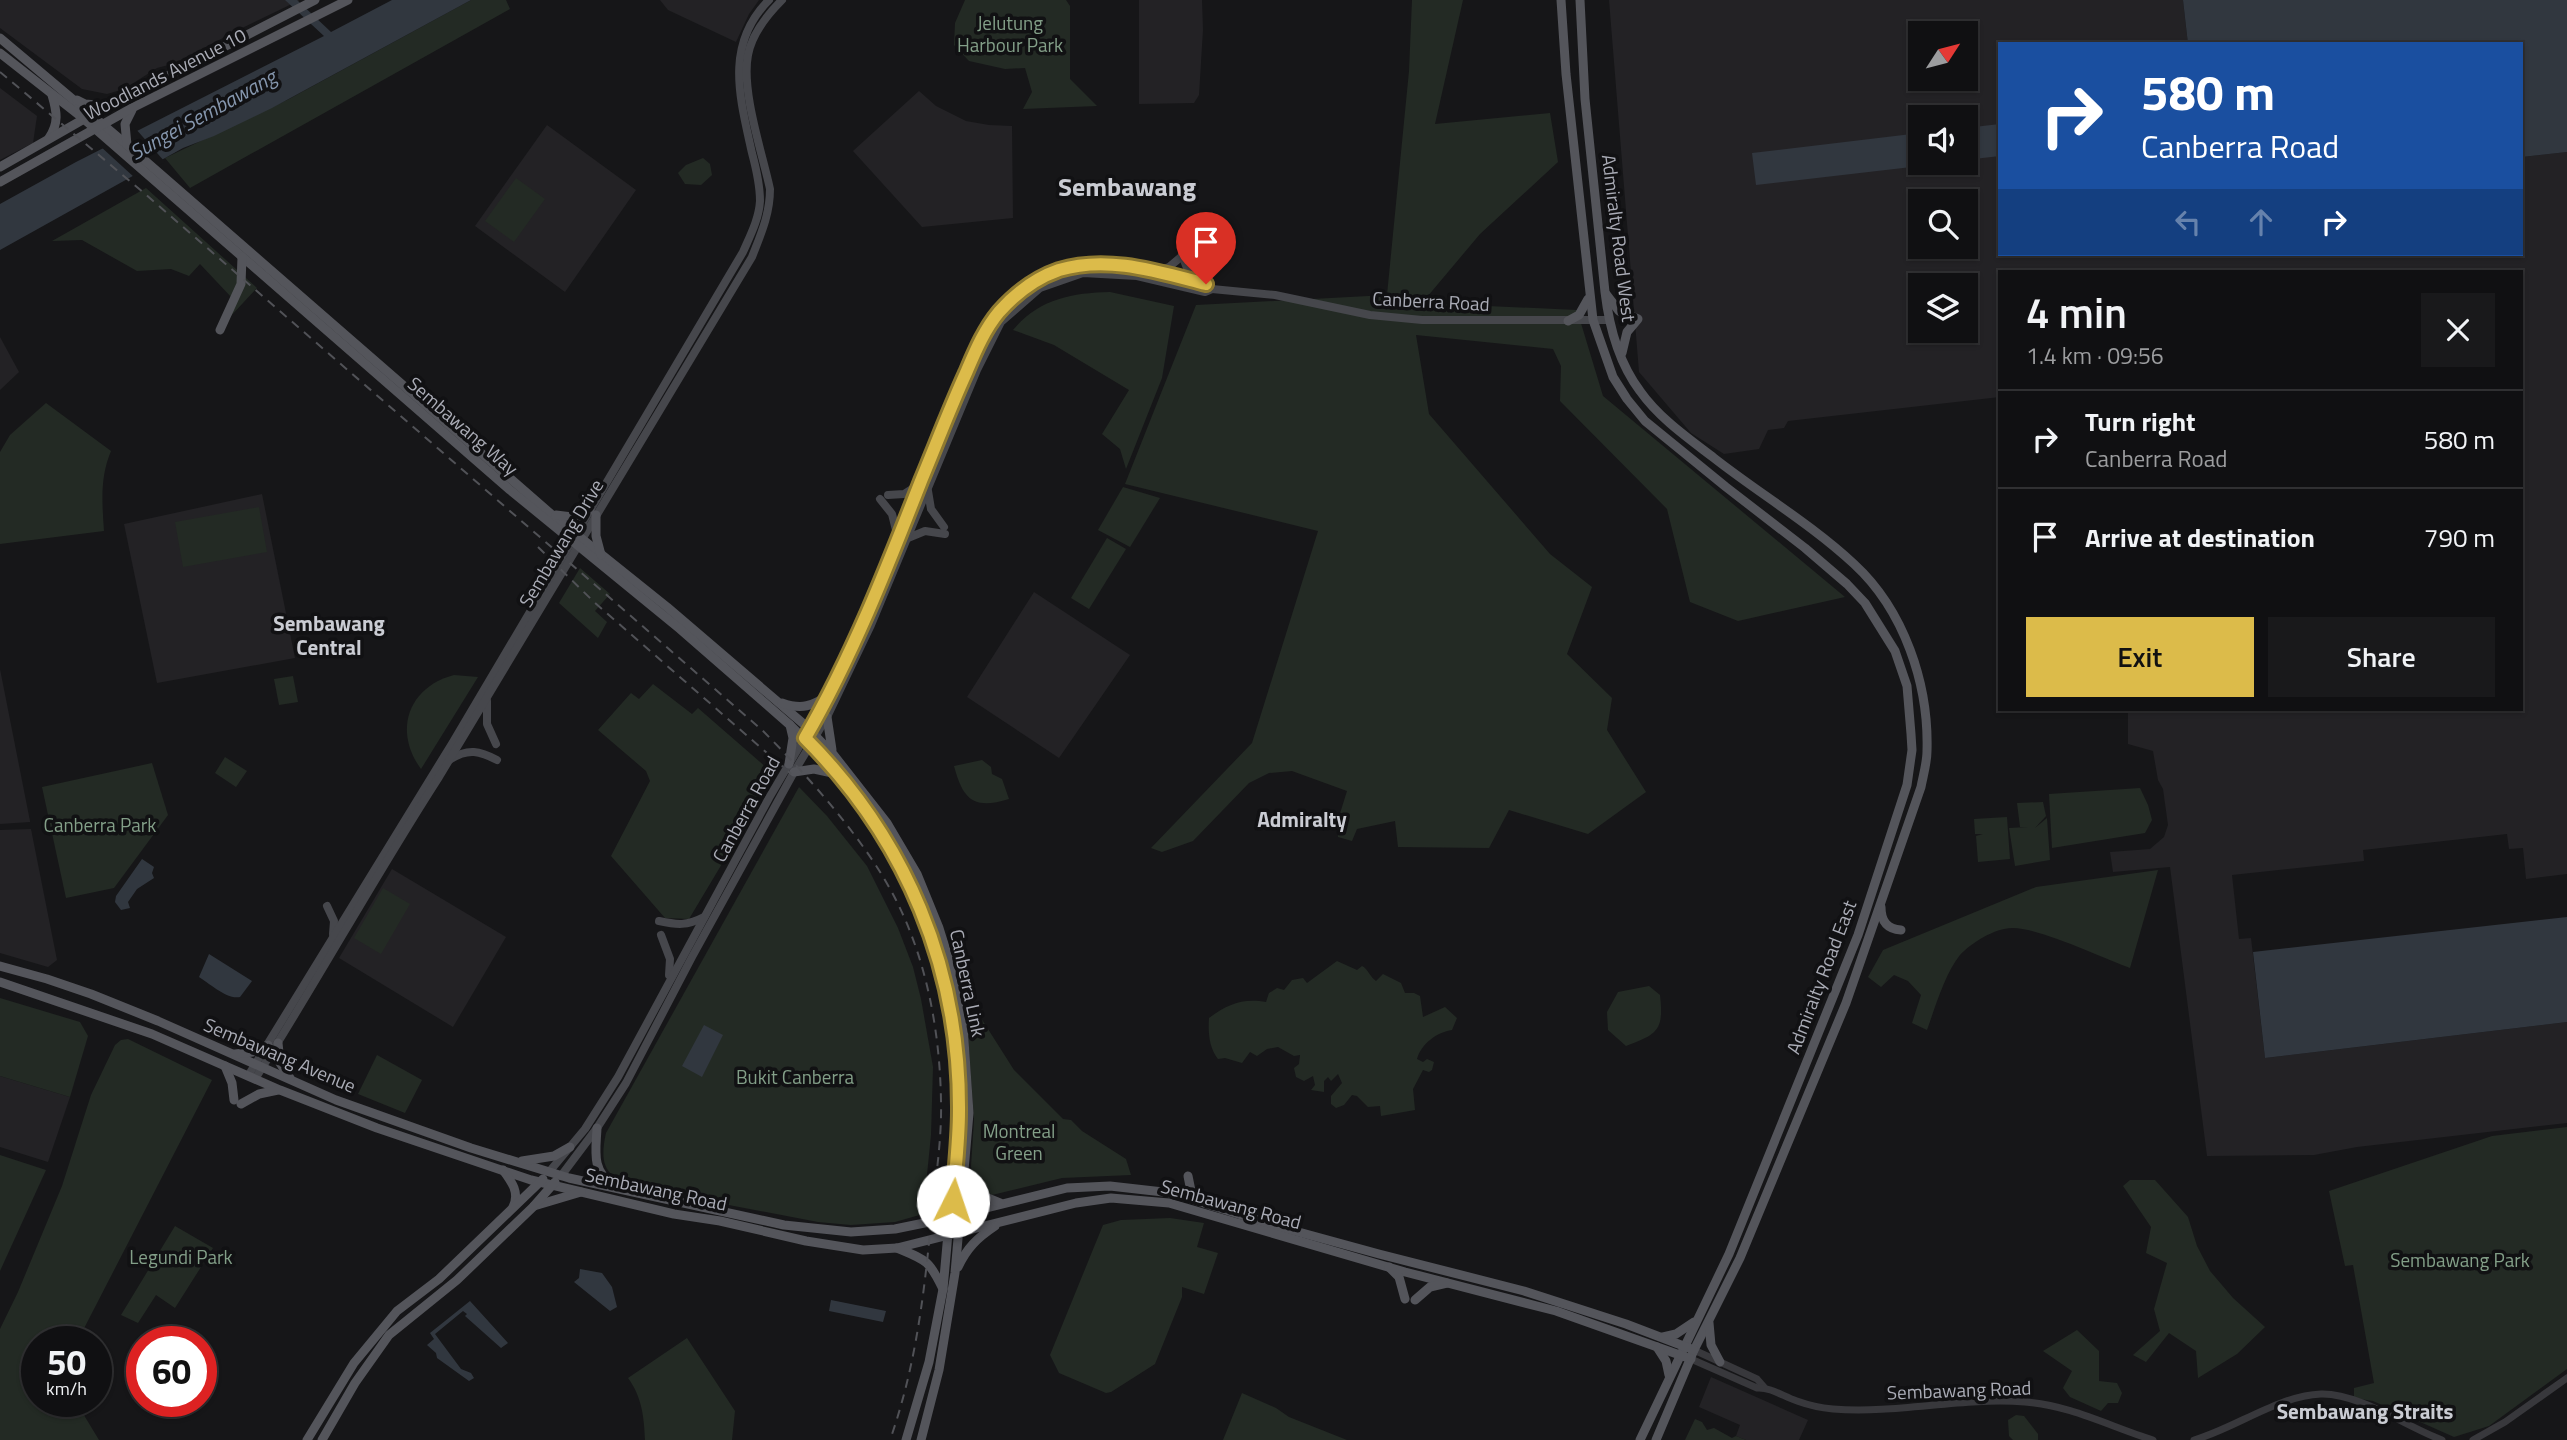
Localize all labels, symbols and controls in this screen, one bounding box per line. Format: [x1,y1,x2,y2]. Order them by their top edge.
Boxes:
park label: Jelutung Harbour Park [957,8,1063,59]
street label: Woodlands Avenue 10 [79,20,251,127]
north arrow [1908,21,1978,91]
map controls [1908,21,1978,343]
text: 580 m [2141,54,2275,129]
water label: Sungei Sembawang [123,60,284,168]
icon: right [2026,70,2117,161]
button: sound [1908,105,1978,175]
text: Canberra Road [2141,122,2339,170]
street label: Admiralty Road West [1595,152,1644,324]
district label: Sembawang [1058,167,1196,206]
button: search [1908,189,1978,259]
icon: left [2169,203,2207,241]
icon: ahead [2242,203,2280,241]
icon: right [2315,203,2353,241]
pin [1176,212,1236,284]
icon: arrive [1187,223,1225,261]
button: layers [1908,273,1978,343]
text: 4 min [2026,280,2127,344]
street label: Canberra Road [1372,283,1491,318]
button: close [2421,293,2495,367]
text: 1.4 km · 09:56 [2026,338,2164,373]
street label: Sembawang Way [402,369,525,482]
text: Turn right [2085,402,2196,441]
icon: right [2026,420,2064,458]
text: 580 m [2424,420,2495,459]
text: Canberra Road [2085,441,2227,476]
street label: Sembawang Drive [511,473,610,612]
icon: arrive [2026,518,2064,556]
text: Arrive at destination [2085,518,2315,557]
text: 790 m [2424,518,2495,557]
district label: Sembawang Central [273,607,385,663]
button: Exit [2026,617,2254,697]
button: Share [2268,617,2495,697]
street label: Canberra Road [704,750,787,867]
district label: Admiralty [1257,803,1347,835]
park label: Canberra Park [44,810,156,839]
street label: Admiralty Road East [1778,895,1863,1058]
street label: Canberra Link [943,927,994,1039]
street label: Sembawang Avenue [200,1009,361,1100]
park label: Bukit Canberra [736,1062,855,1091]
park label: Montreal Green [983,1116,1055,1167]
street label: Sembawang Road [582,1159,730,1218]
position arrow [916,1164,990,1238]
street label: Sembawang Road [1158,1171,1305,1236]
park label: Legundi Park [129,1242,233,1271]
park label: Sembawang Park [2390,1245,2530,1274]
speed limit sign: 60 [126,1326,217,1417]
text: 50 [47,1335,86,1389]
street label: Sembawang Road [1886,1372,2032,1407]
text: km/h [46,1375,87,1402]
district label: Sembawang Straits [2277,1395,2453,1427]

